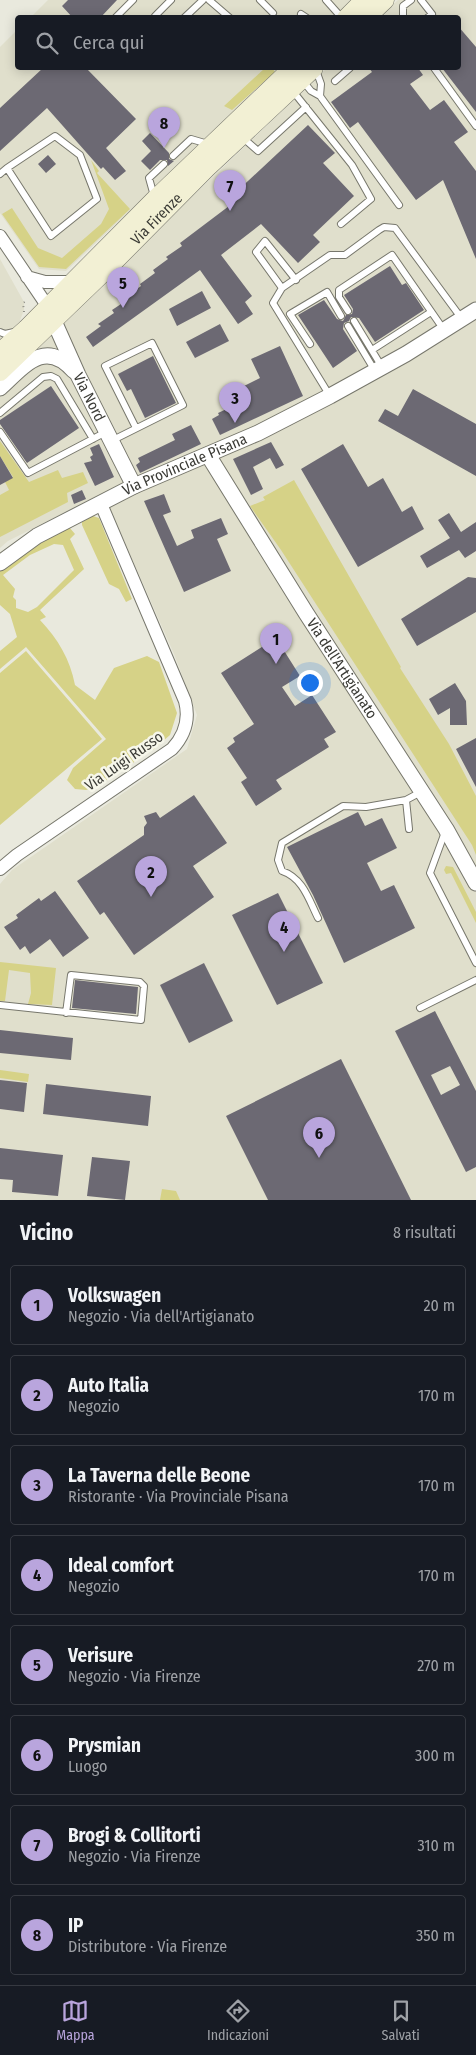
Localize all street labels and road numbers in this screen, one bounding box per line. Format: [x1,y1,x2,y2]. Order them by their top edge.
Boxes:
street label: Via Firenze [127,189,186,249]
street label: Via Nord [69,370,109,425]
street label: Via Provinciale Pisana [119,430,250,499]
street label: Via dell'Artigianato [303,615,381,722]
street label: Via Luigi Russo [81,727,167,795]

